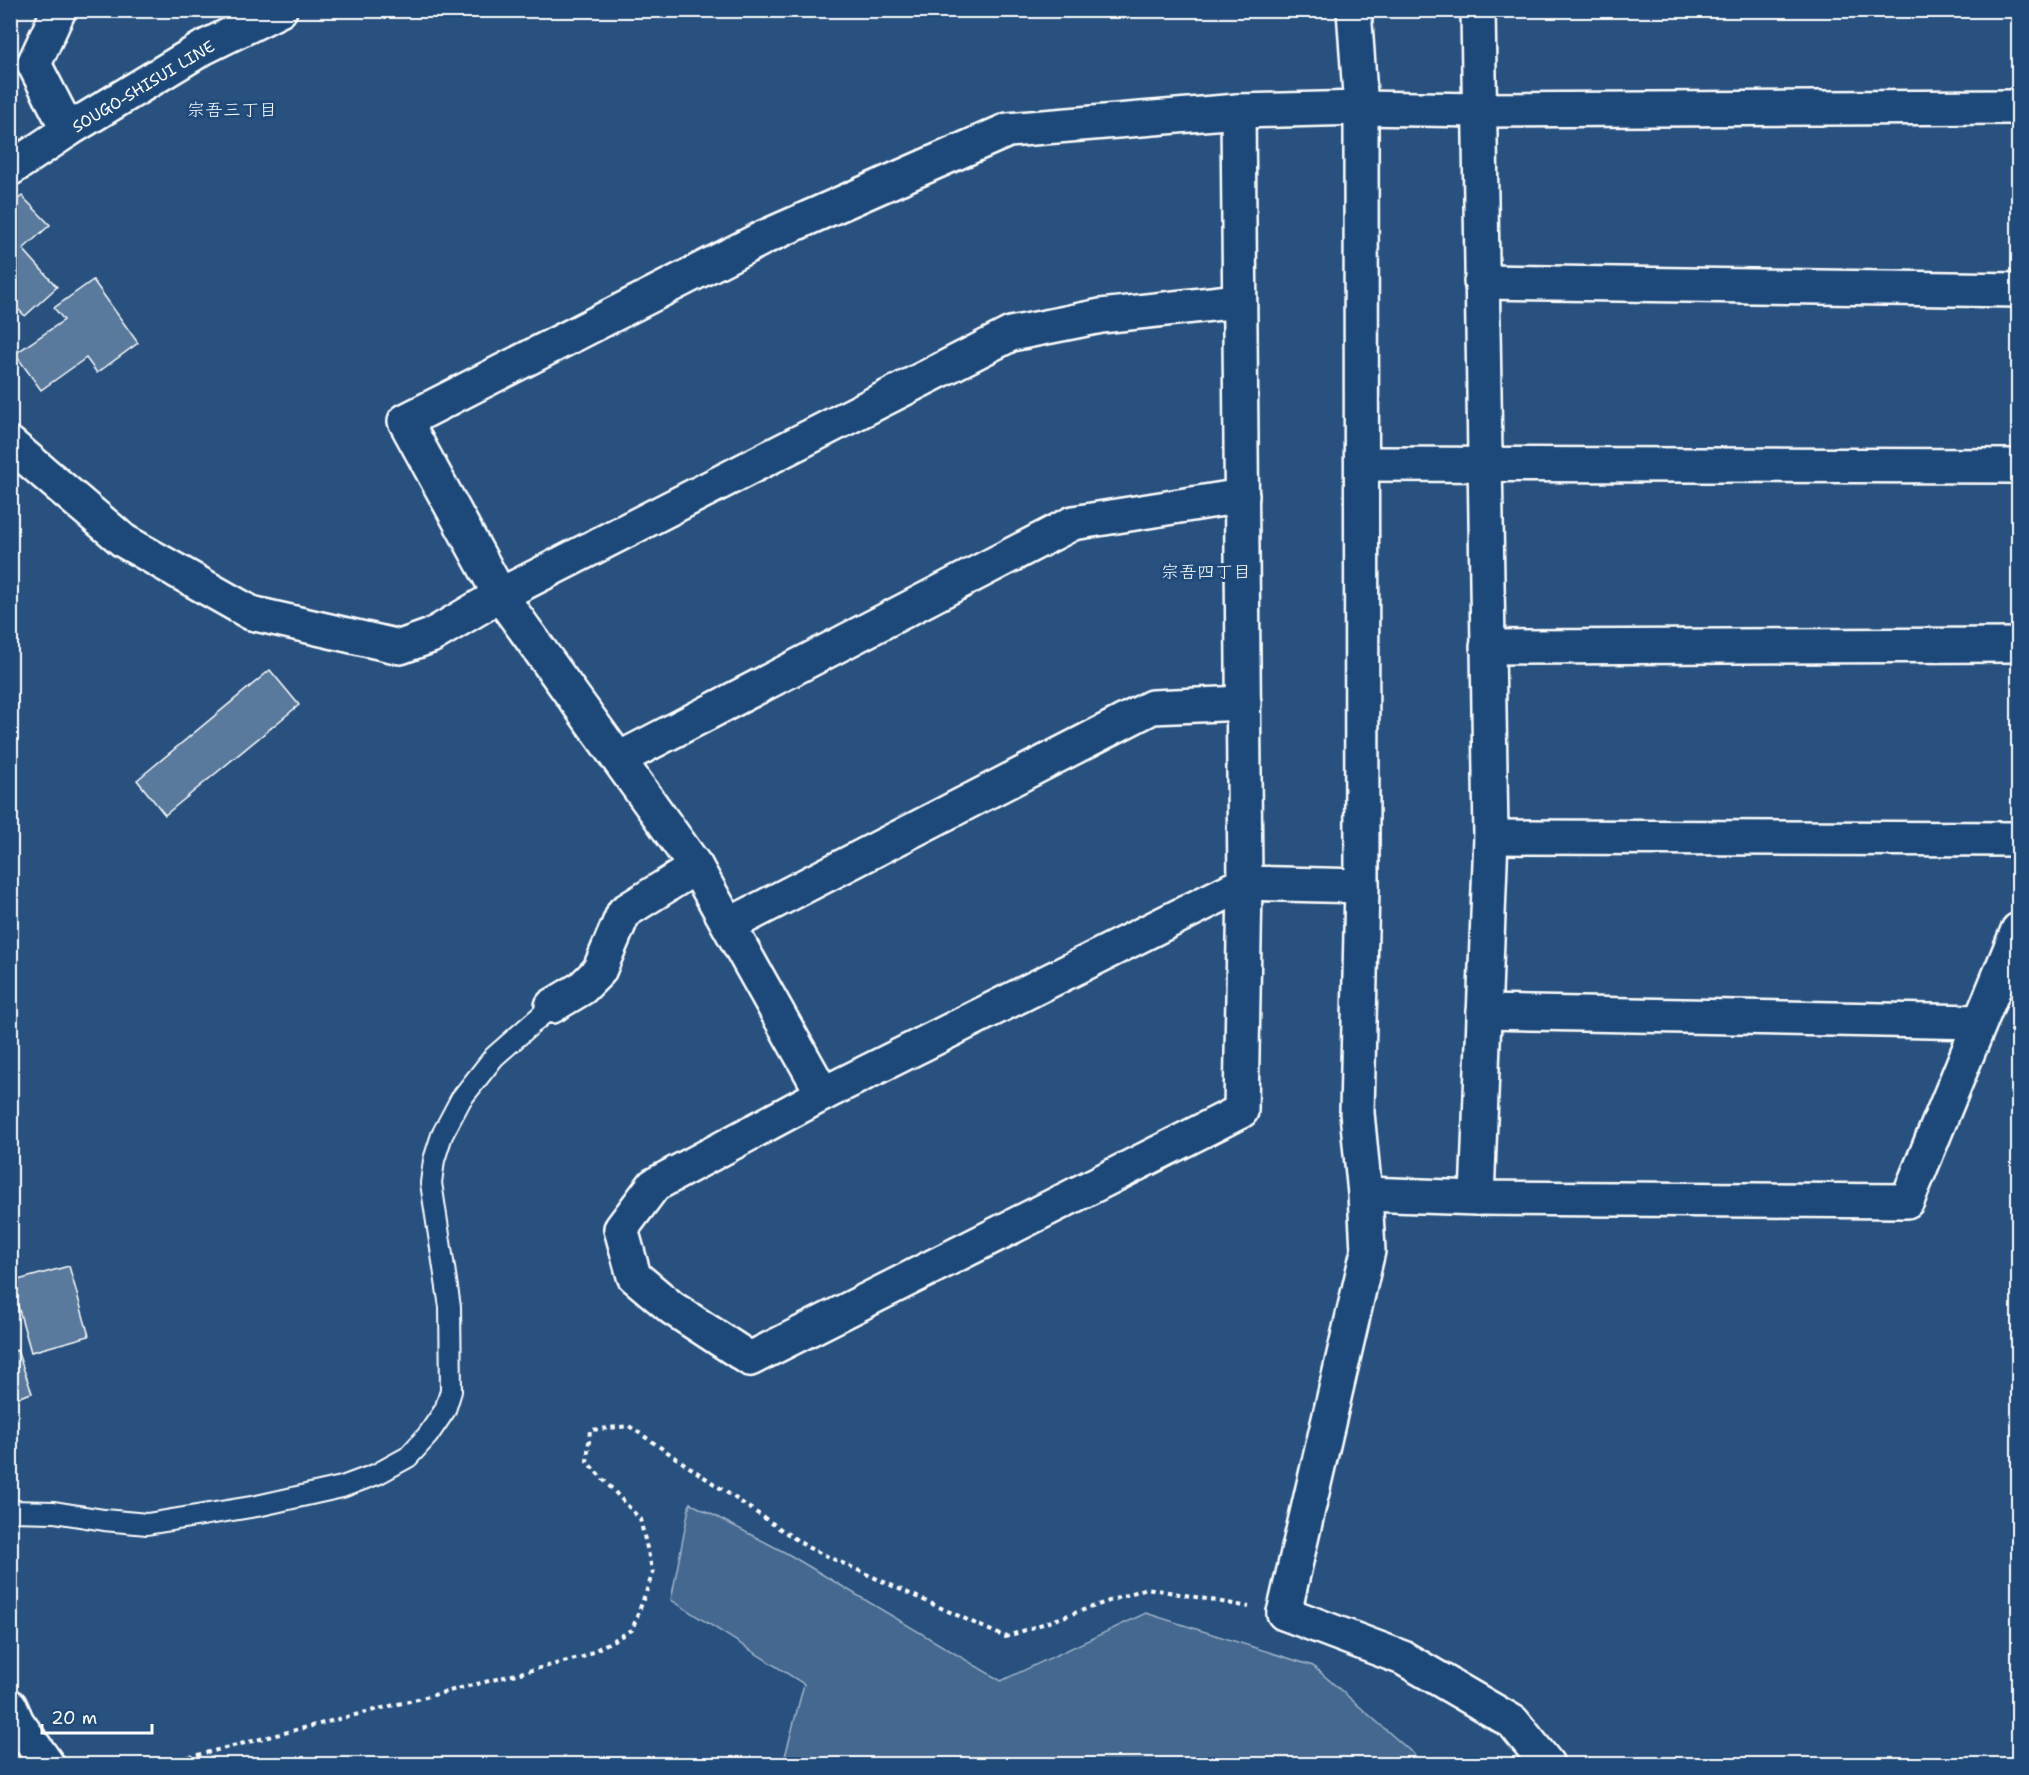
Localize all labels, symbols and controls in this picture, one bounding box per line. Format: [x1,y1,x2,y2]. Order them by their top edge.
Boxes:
street label: SOUGO-SHISUI LINE [68,36,218,137]
district label: 宗吾三丁目 [187,98,277,122]
district label: 宗吾四丁目 [1161,560,1251,584]
scale bar [42,1697,152,1735]
text: 20 m [51,1706,97,1730]

